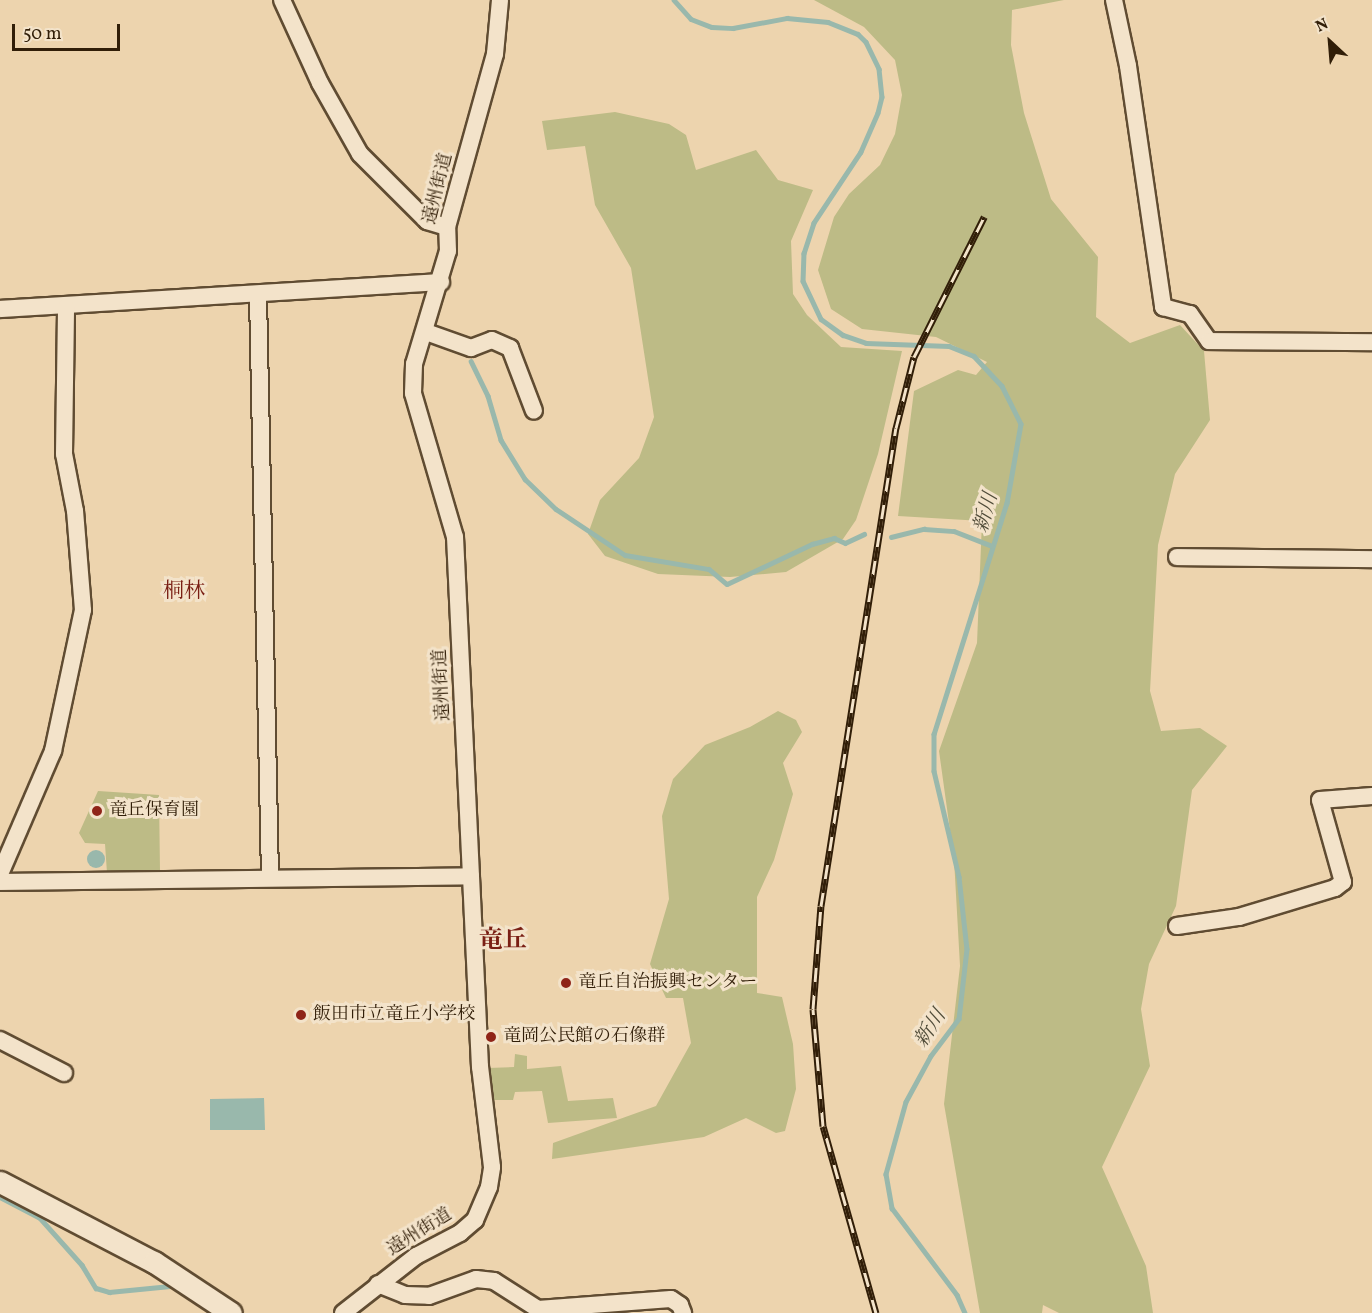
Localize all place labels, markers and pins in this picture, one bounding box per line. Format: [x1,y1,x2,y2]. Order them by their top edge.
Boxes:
place label: 竜丘保育園 [109,800,199,822]
marker: 竜丘保育園 [90,804,104,818]
place label: 竜丘自治振興センター [578,972,758,994]
marker: 竜丘自治振興センター [559,976,573,990]
place label: 飯田市立竜丘小学校 [313,1004,475,1026]
marker: 飯田市立竜丘小学校 [294,1008,308,1022]
place label: 竜岡公民館の石像群 [503,1026,665,1048]
marker: 竜岡公民館の石像群 [484,1030,498,1044]

